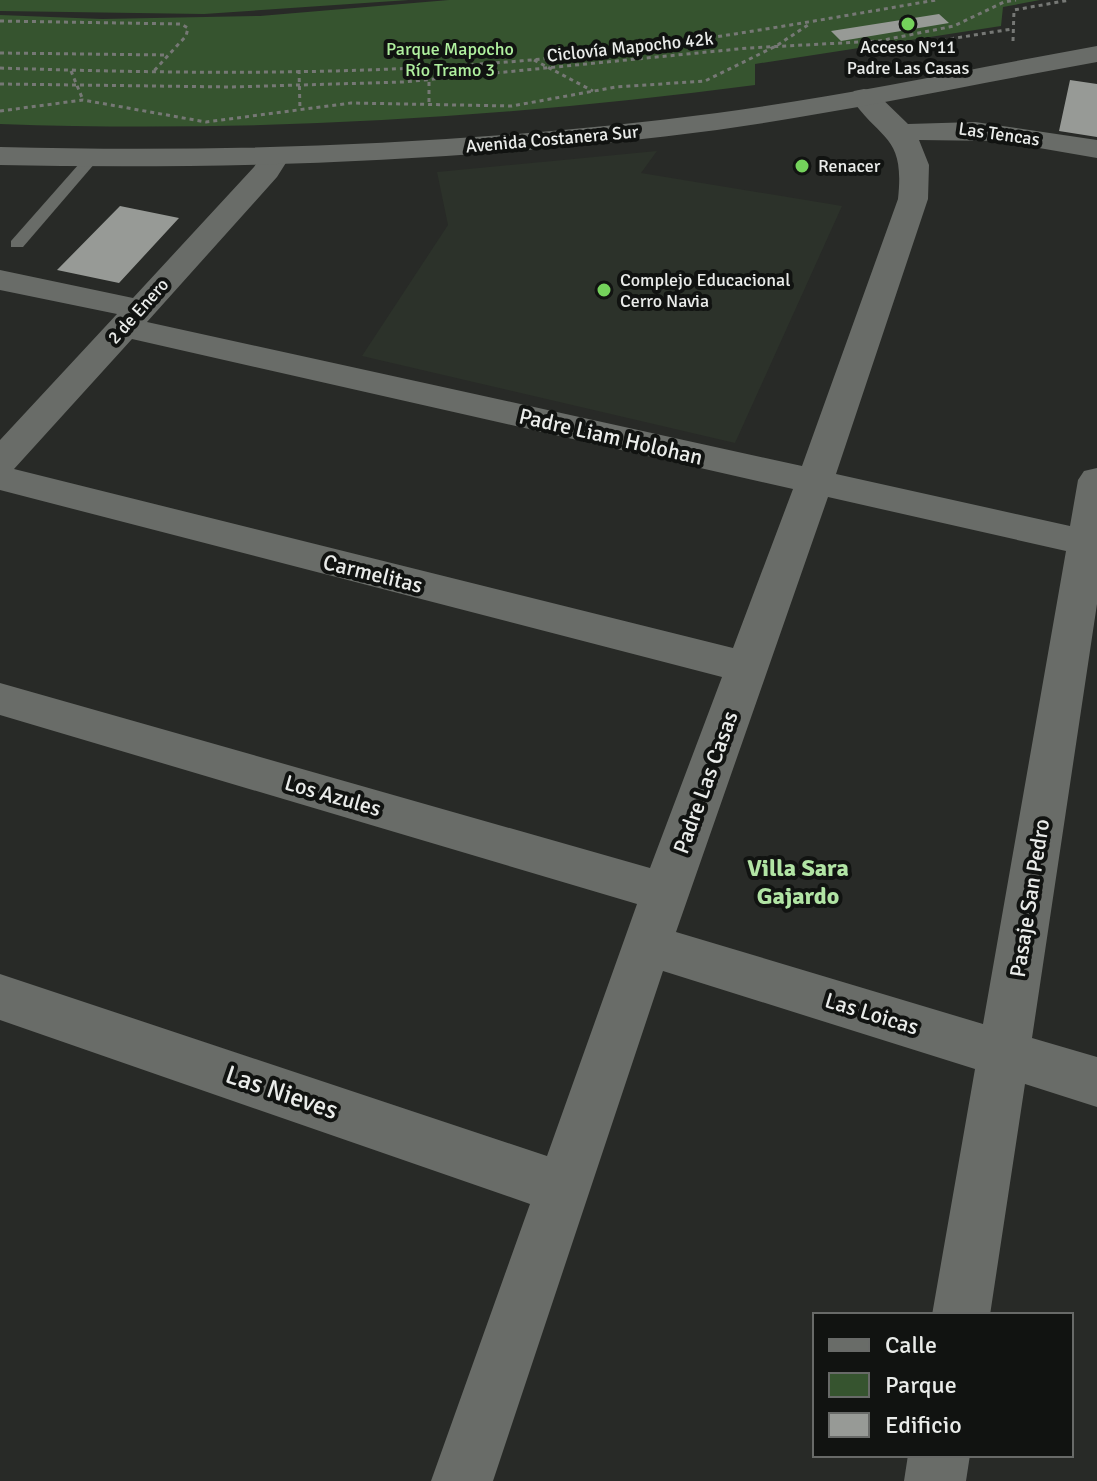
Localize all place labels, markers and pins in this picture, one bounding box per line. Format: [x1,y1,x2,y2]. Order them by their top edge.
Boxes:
marker: Acceso N°11 Padre Las Casas [899,15,917,33]
place label: Acceso N°11 Padre Las Casas [847,36,969,79]
place label: Renacer [818,155,881,177]
marker: Renacer [793,157,811,175]
place label: Complejo Educacional Cerro Navia [620,269,790,312]
marker: Complejo Educacional Cerro Navia [595,281,613,299]

